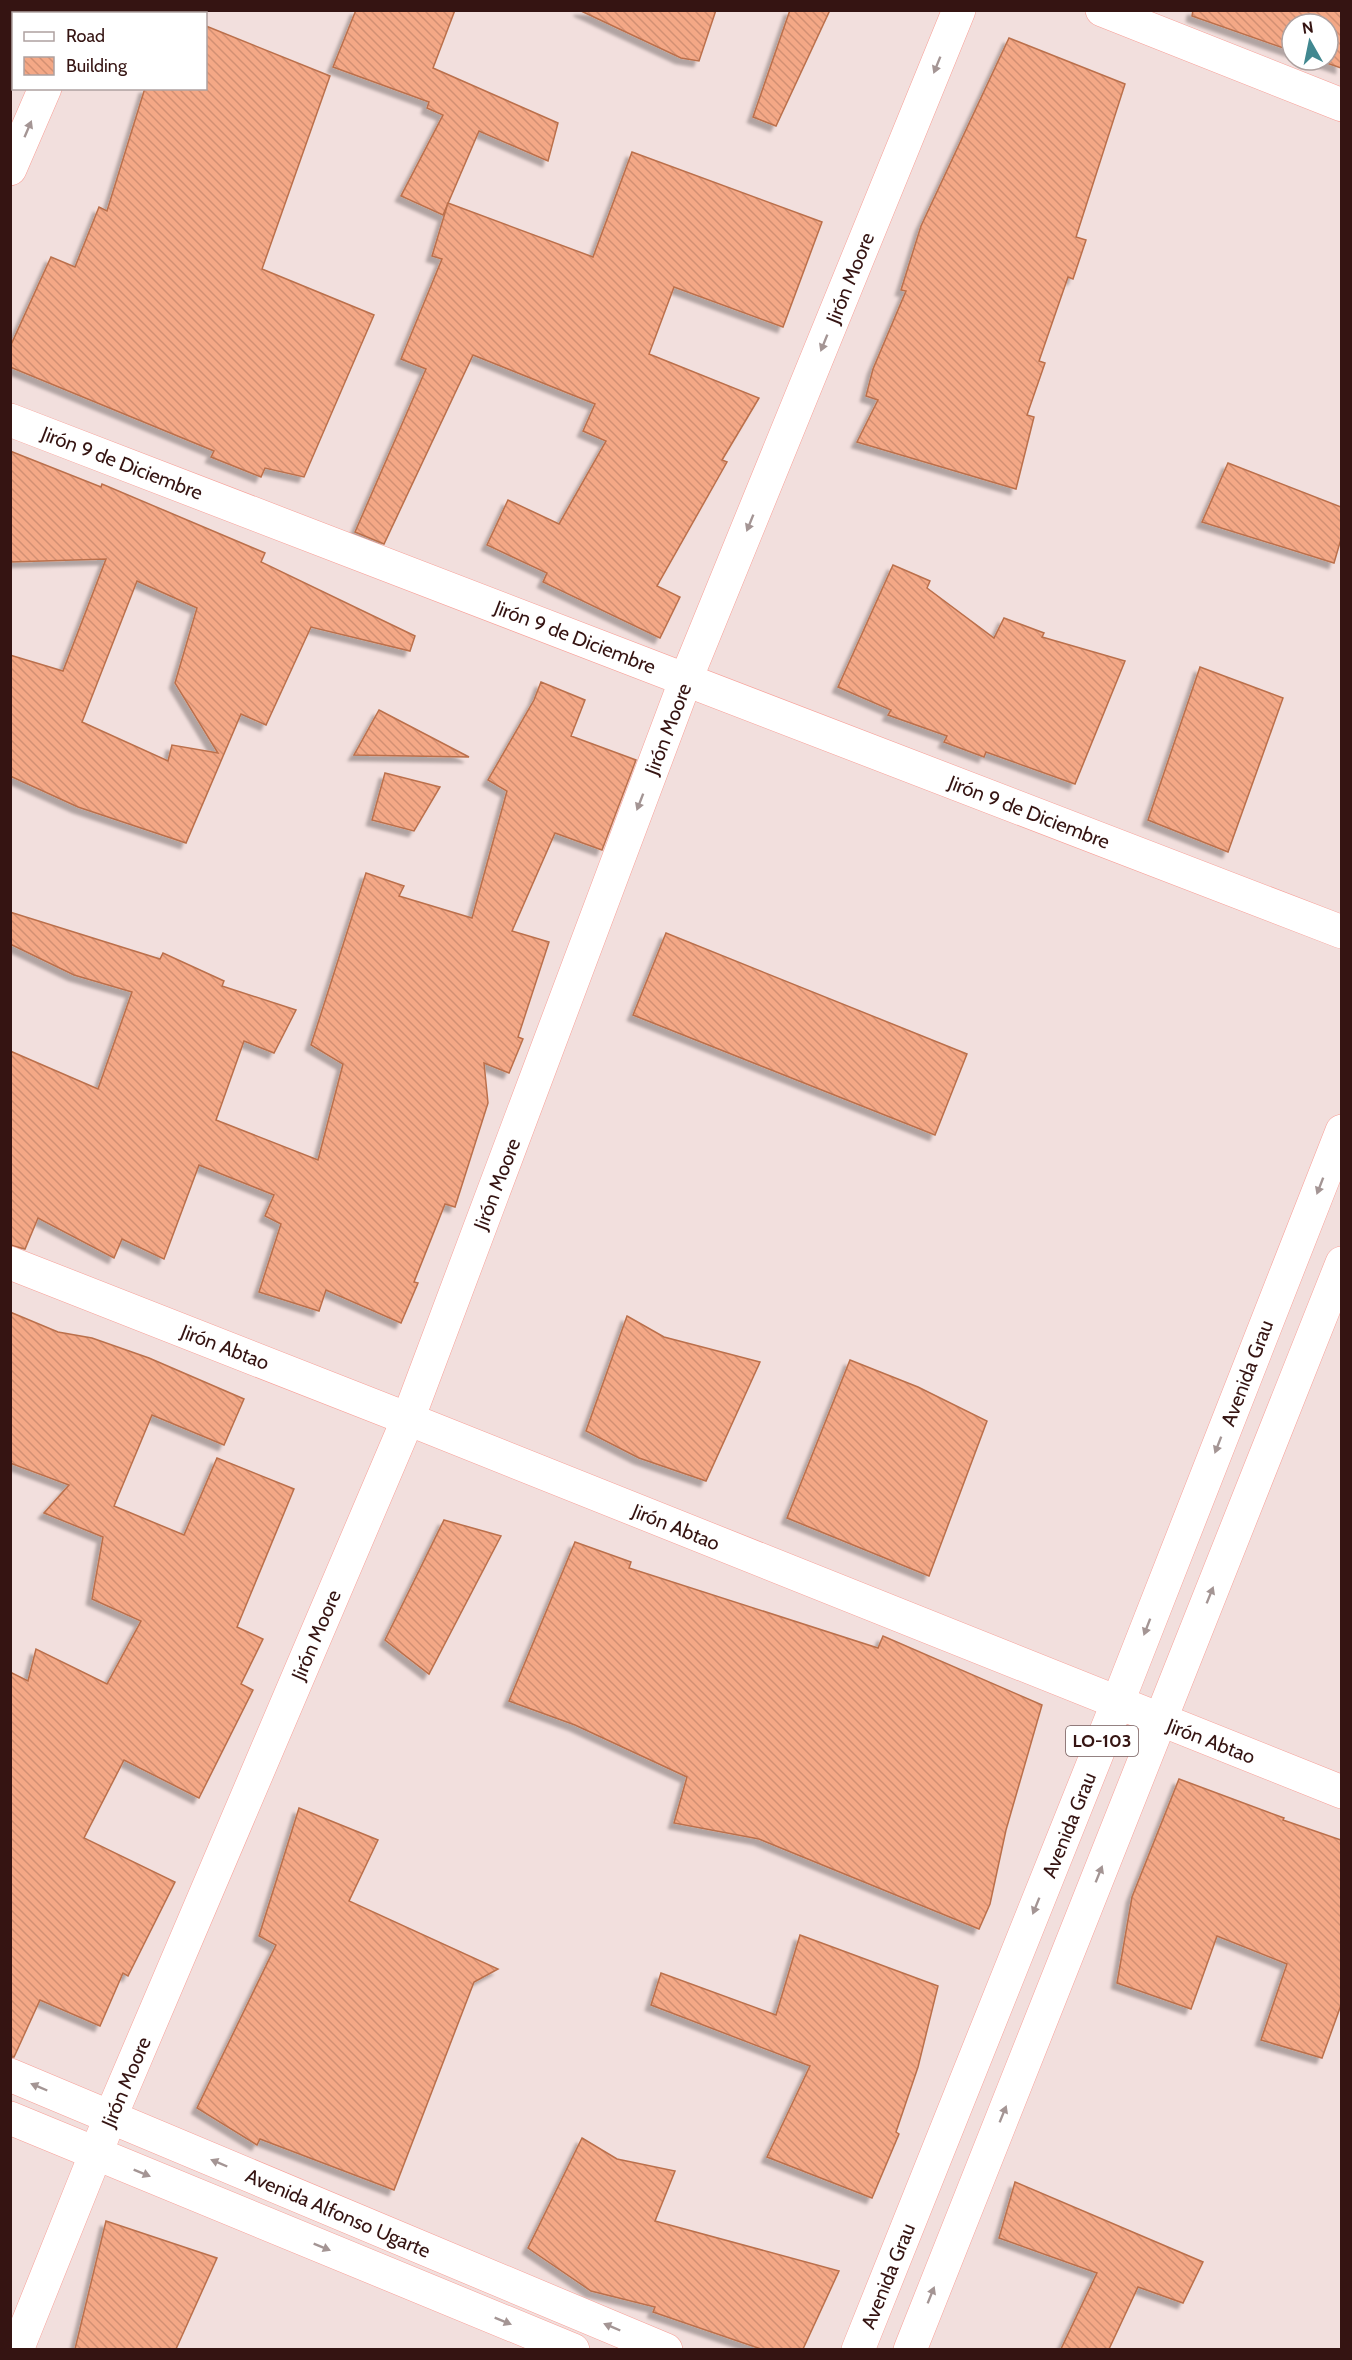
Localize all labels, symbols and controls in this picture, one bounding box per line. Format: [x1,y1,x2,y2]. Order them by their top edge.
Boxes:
legend [12,12,207,90]
north arrow [1280,12,1340,72]
text: N [1301,17,1315,38]
text: Road [66,25,105,47]
text: Building [66,55,128,77]
one-way arrow [932,56,942,74]
one-way arrow [23,120,32,137]
street label: Jirón Moore [820,229,879,328]
one-way arrow [819,334,829,352]
street label: Jirón 9 de Diciembre [37,421,206,505]
one-way arrow [745,514,754,532]
street label: Jirón 9 de Diciembre [490,595,659,679]
street label: Jirón Moore [639,680,696,779]
street label: Jirón 9 de Diciembre [944,770,1113,854]
one-way arrow [635,793,644,811]
street label: Jirón Moore [468,1135,525,1234]
one-way arrow [1315,1177,1325,1195]
street label: Avenida Grau [1216,1317,1278,1429]
street label: Jirón Abtao [177,1319,273,1375]
one-way arrow [1213,1437,1223,1455]
street label: Jirón Abtao [628,1498,723,1555]
street label: Jirón Moore [286,1586,346,1685]
one-way arrow [1205,1586,1215,1604]
one-way arrow [1142,1618,1151,1636]
street label: Jirón Abtao [1163,1713,1259,1769]
road number: LO-103 [1066,1726,1138,1756]
street label: Avenida Grau [1037,1769,1101,1881]
one-way arrow [1095,1865,1104,1883]
one-way arrow [1031,1897,1041,1915]
street label: Jirón Moore [96,2033,156,2132]
one-way arrow [30,2082,48,2092]
one-way arrow [999,2105,1009,2123]
one-way arrow [210,2158,228,2167]
street label: Avenida Alfonso Ugarte [242,2163,434,2263]
one-way arrow [133,2169,151,2178]
street label: Avenida Grau [856,2220,920,2332]
one-way arrow [314,2242,332,2252]
one-way arrow [927,2286,937,2304]
one-way arrow [494,2317,512,2326]
one-way arrow [603,2322,621,2332]

